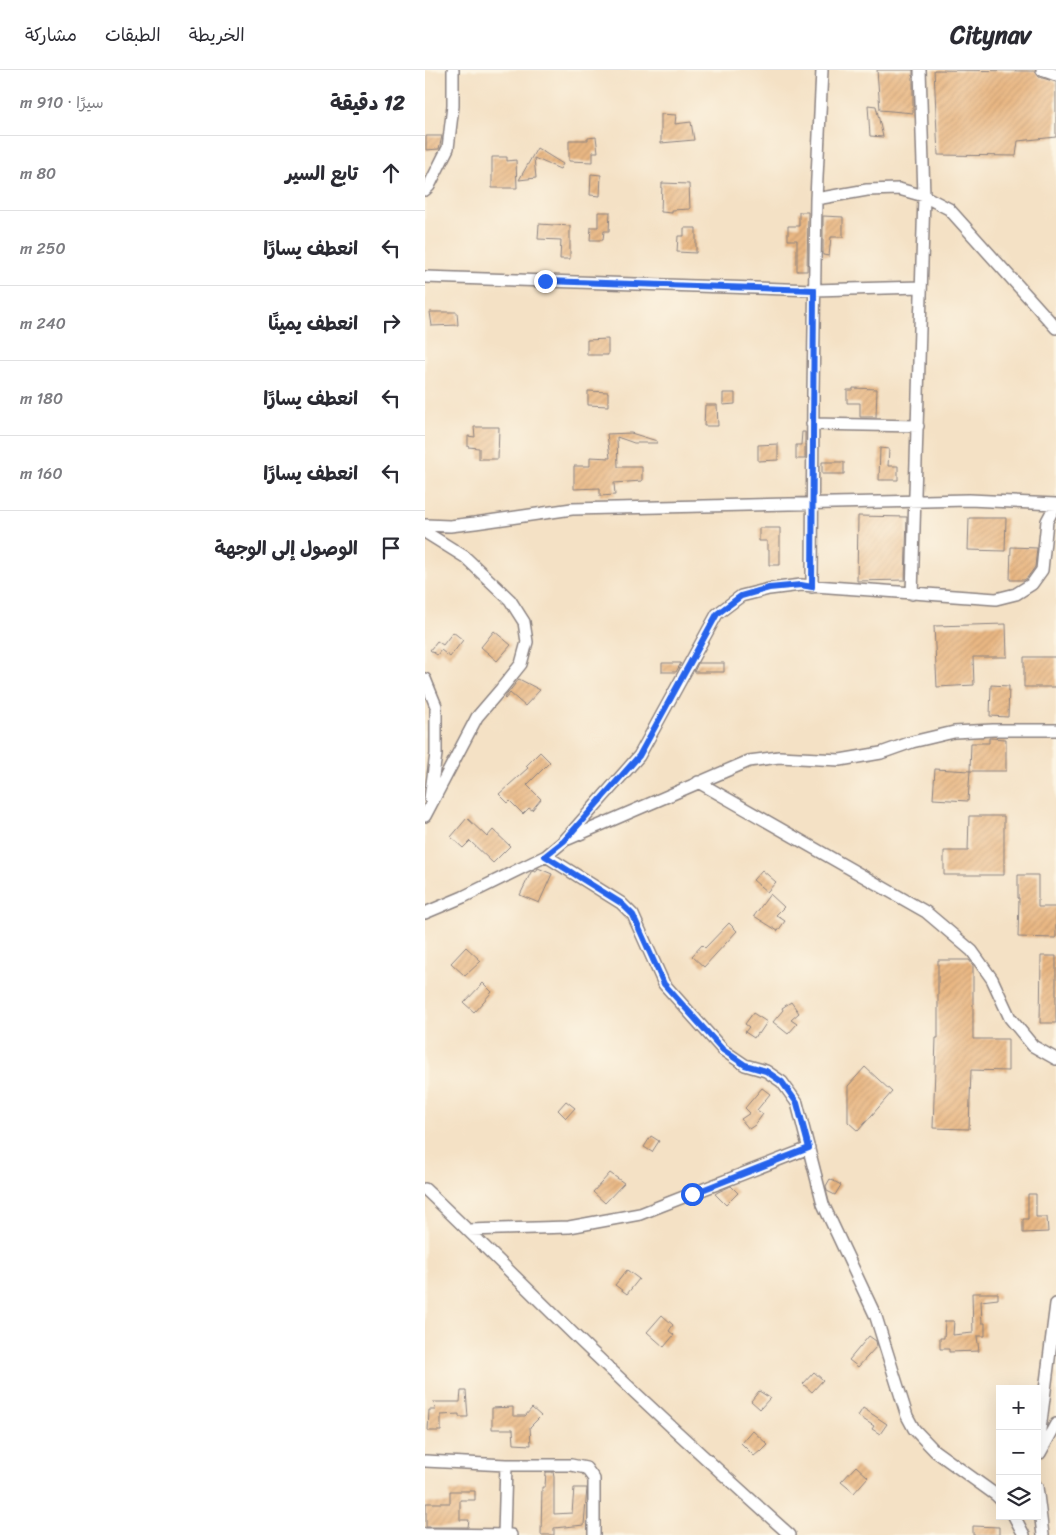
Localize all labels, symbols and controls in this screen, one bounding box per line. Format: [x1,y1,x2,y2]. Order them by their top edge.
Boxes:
text: Citynav [950,14,1031,56]
text: مشاركة [25,19,77,51]
text: الطبقات [105,19,161,51]
text: الخريطة [189,19,245,51]
text: 12 دقيقة [330,84,405,122]
text: سيرًا · 910 m [20,88,104,117]
text: تابع السير [285,157,358,190]
text: 80 m [20,159,56,188]
icon: ahead [377,159,405,187]
text: انعطف يسارًا [263,232,358,265]
text: 250 m [20,234,66,263]
icon: left [377,234,405,262]
route end [534,270,557,293]
text: انعطف يمينًا [268,307,358,340]
text: 240 m [20,309,66,338]
icon: right [377,309,405,337]
text: انعطف يسارًا [263,382,358,415]
text: 180 m [20,384,63,413]
icon: left [377,384,405,412]
text: انعطف يسارًا [263,457,358,490]
text: 160 m [20,459,63,488]
icon: left [377,459,405,487]
text: الوصول إلى الوجهة [215,532,358,565]
icon: arrive [377,534,405,562]
route start [681,1183,704,1206]
map controls [996,1385,1041,1520]
button: + [996,1385,1041,1430]
button: − [996,1430,1041,1475]
button: layers [996,1475,1041,1520]

